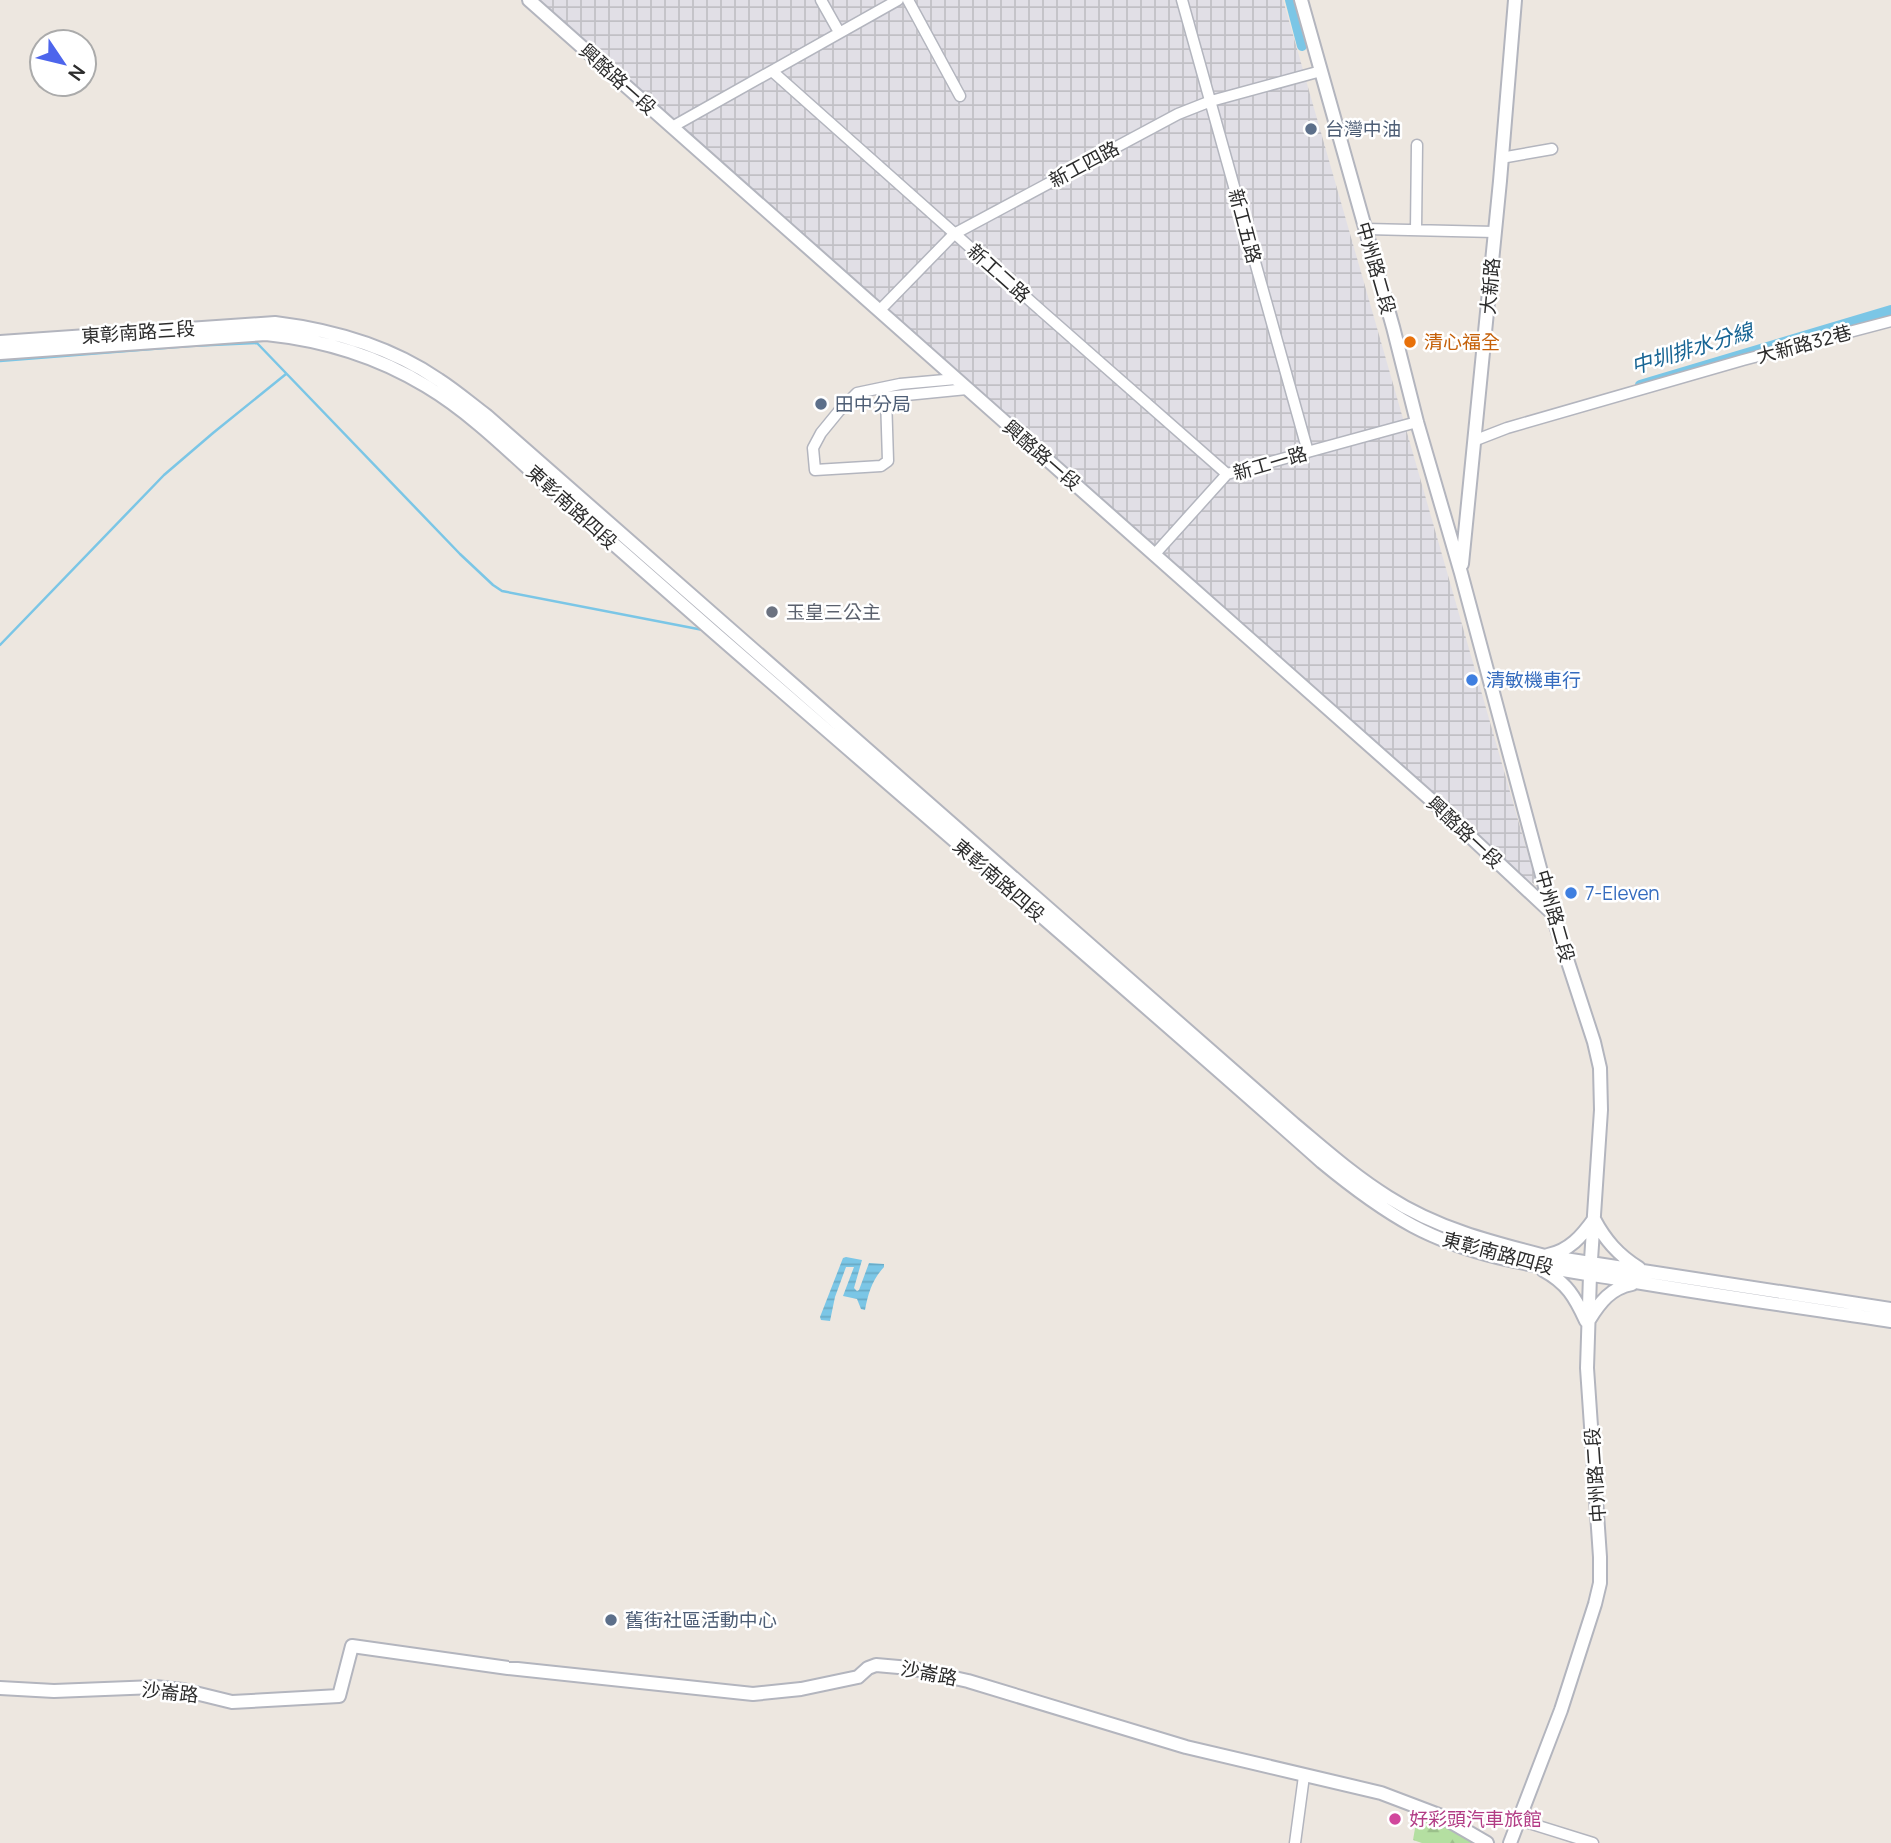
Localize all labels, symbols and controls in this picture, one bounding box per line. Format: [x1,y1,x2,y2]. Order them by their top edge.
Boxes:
north arrow [28,28,98,98]
street label: 興酪路一段 [574,38,662,120]
text: N [62,60,91,86]
place label: 台灣中油 [1325,116,1401,142]
marker: 台灣中油 [1303,121,1319,137]
street label: 新工四路 [1044,135,1124,193]
street label: 新工五路 [1223,186,1267,266]
street label: 中州路二段 [1350,219,1402,317]
street label: 新工二路 [962,238,1036,308]
street label: 大新路 [1475,256,1505,316]
street label: 東彰南路三段 [80,315,196,349]
water label: 中圳排水分線 [1627,316,1758,380]
street label: 大新路32巷 [1754,319,1854,369]
place label: 清心福全 [1424,329,1500,355]
marker: 清心福全 [1402,334,1418,350]
place label: 田中分局 [835,391,911,417]
marker: 田中分局 [813,396,829,412]
street label: 興酪路一段 [998,414,1086,496]
street label: 新工一路 [1230,440,1310,486]
street label: 東彰南路四段 [521,459,623,555]
place label: 玉皇三公主 [786,599,881,625]
marker: 玉皇三公主 [764,604,780,620]
place label: 清敏機車行 [1486,667,1581,693]
marker: 清敏機車行 [1464,672,1480,688]
street label: 興酪路一段 [1421,790,1509,874]
street label: 東彰南路四段 [947,833,1051,927]
street label: 中州路二段 [1529,867,1581,965]
place label: 7-Eleven [1585,880,1660,906]
marker: 7-Eleven [1563,885,1579,901]
street label: 東彰南路四段 [1440,1226,1556,1280]
street label: 中州路二段 [1579,1427,1611,1523]
place label: 舊街社區活動中心 [625,1607,777,1633]
marker: 舊街社區活動中心 [603,1612,619,1628]
street label: 沙崙路 [899,1655,959,1691]
street label: 沙崙路 [140,1676,200,1708]
place label: 好彩頭汽車旅館 [1409,1806,1542,1832]
marker: 好彩頭汽車旅館 [1387,1811,1403,1827]

